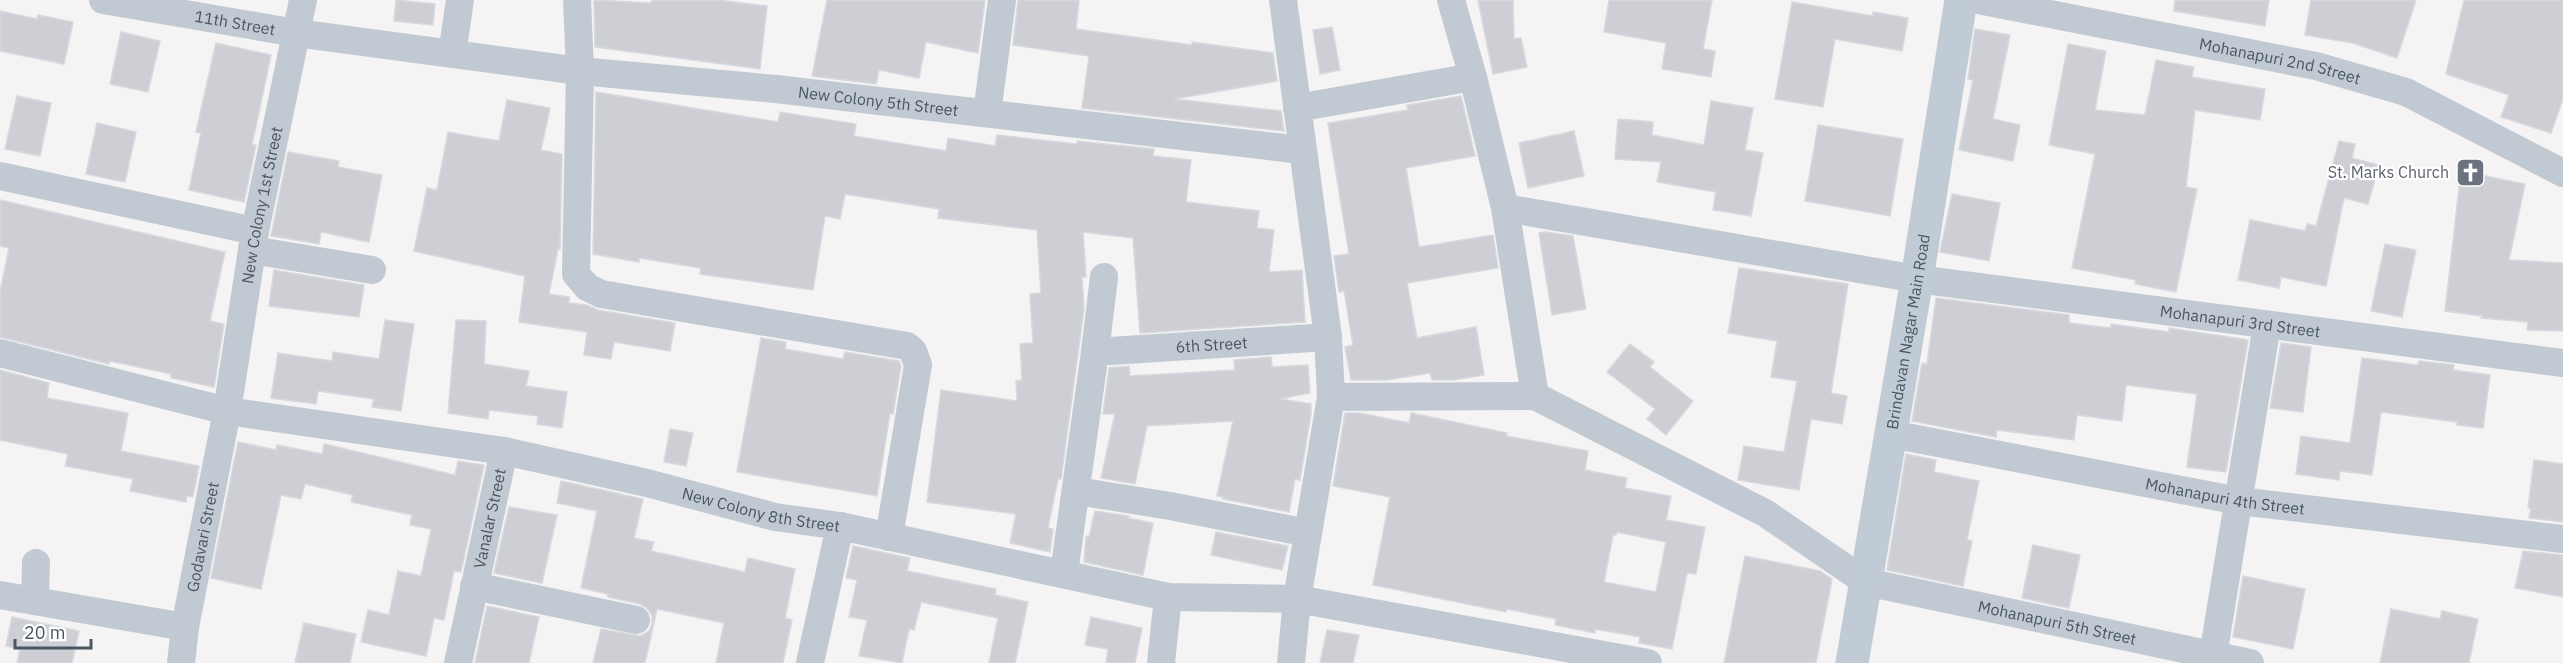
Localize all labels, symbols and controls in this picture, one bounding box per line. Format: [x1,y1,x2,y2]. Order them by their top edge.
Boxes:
street label: 11th Street [193,6,277,39]
street label: Mohanapuri 2nd Street [2197,33,2363,88]
street label: New Colony 5th Street [797,82,959,120]
street label: New Colony 1st Street [237,125,286,285]
church icon: St. Marks Church [2454,156,2486,188]
place label: St. Marks Church [2328,162,2449,182]
street label: Brindavan Nagar Main Road [1882,232,1934,431]
street label: Mohanapuri 3rd Street [2159,301,2322,341]
street label: 6th Street [1175,332,1248,357]
street label: Vanalar Street [469,466,510,570]
street label: Mohanapuri 4th Street [2144,473,2306,519]
street label: Godavari Street [182,480,223,594]
street label: New Colony 8th Street [680,483,841,536]
street label: Mohanapuri 5th Street [1976,596,2138,649]
scale bar [15,612,92,650]
text: 20 m [24,621,66,644]

